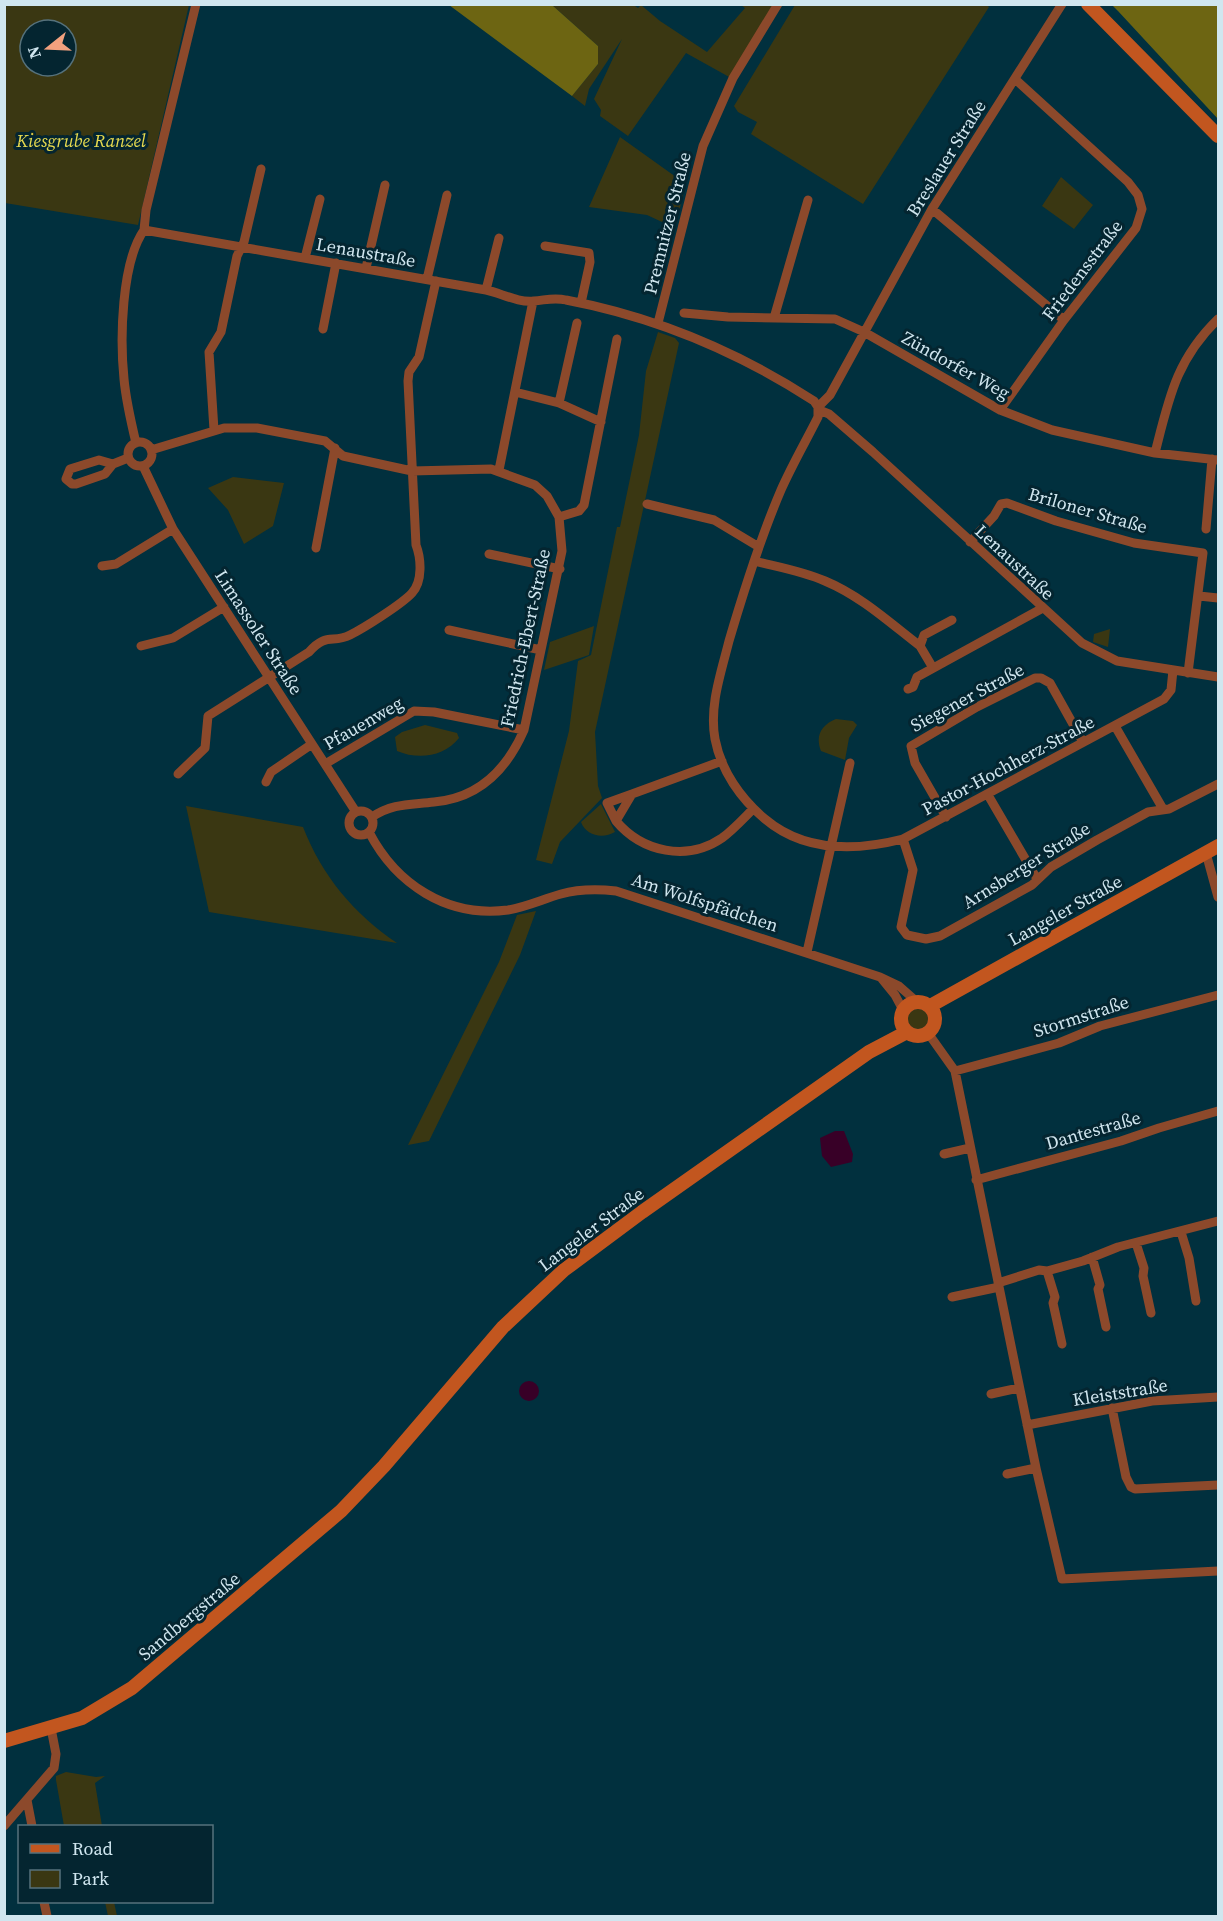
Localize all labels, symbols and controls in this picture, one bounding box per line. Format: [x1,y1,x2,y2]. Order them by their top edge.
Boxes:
north arrow [18,18,78,78]
text: N [21,43,46,62]
street label: Breslauer Straße [900,95,992,221]
park label: Kiesgrube Ranzel [15,128,146,153]
street label: Premnitzer Straße [637,149,697,297]
street label: Friedensstraße [1036,214,1128,326]
street label: Lenaustraße [314,231,418,273]
street label: Zündorfer Weg [897,325,1015,405]
street label: Briloner Straße [1026,481,1150,539]
street label: Lenaustraße [970,519,1060,605]
street label: Friedrich-Ebert-Straße [494,547,556,729]
street label: Limassoler Straße [209,565,309,699]
street label: Siegener Straße [906,657,1028,737]
street label: Pfauenweg [319,690,407,756]
street label: Pastor-Hochherz-Straße [917,709,1099,821]
street label: Arnsberger Straße [957,816,1095,914]
street label: Am Wolfspfädchen [629,867,782,938]
street label: Langeler Straße [1004,868,1126,952]
street label: Stormstraße [1030,989,1132,1043]
street label: Dantestraße [1043,1105,1143,1155]
street label: Langeler Straße [533,1181,649,1277]
street label: Kleiststraße [1071,1372,1169,1412]
street label: Sandbergstraße [133,1566,245,1666]
legend [18,1825,213,1903]
text: Road [72,1836,113,1861]
text: Park [72,1866,109,1891]

